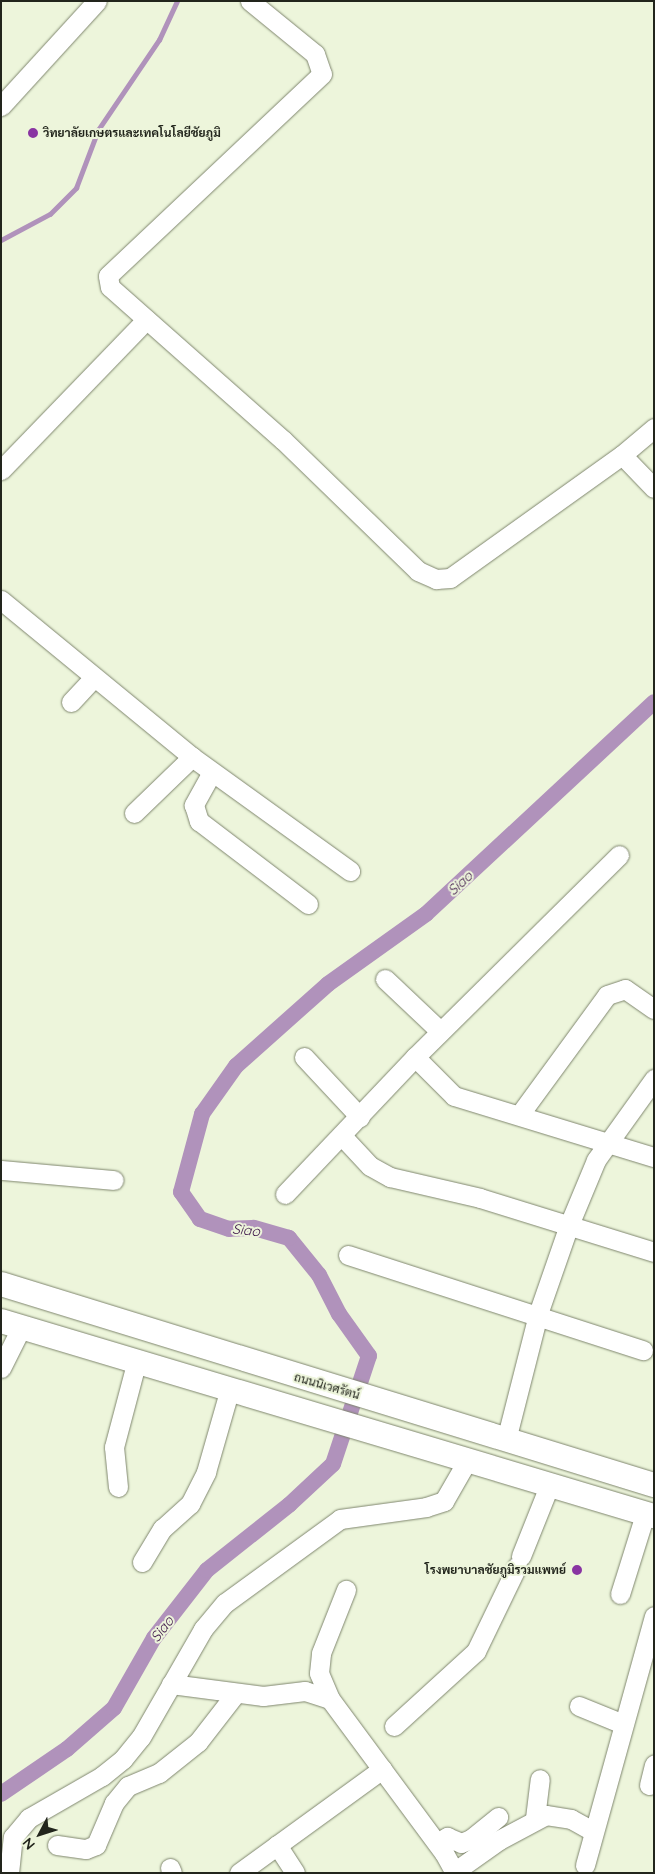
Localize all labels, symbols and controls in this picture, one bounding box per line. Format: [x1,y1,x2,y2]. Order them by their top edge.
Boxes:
place label: วิทยาลัยเกษตรและเทคโนโลยีชัยภูมิ [43,126,221,140]
marker: วิทยาลัยเกษตรและเทคโนโลยีชัยภูมิ [27,127,39,139]
water label: Siao [444,867,476,899]
water label: Siao [231,1220,261,1240]
street label: ถนนนิเวศรัตน์ [292,1370,362,1402]
place label: โรงพยาบาลชัยภูมิรวมแพทย์ [425,1563,566,1577]
marker: โรงพยาบาลชัยภูมิรวมแพทย์ [570,1563,584,1577]
water label: Siao [147,1613,177,1645]
north arrow [15,1809,65,1859]
text: N [18,1834,39,1853]

